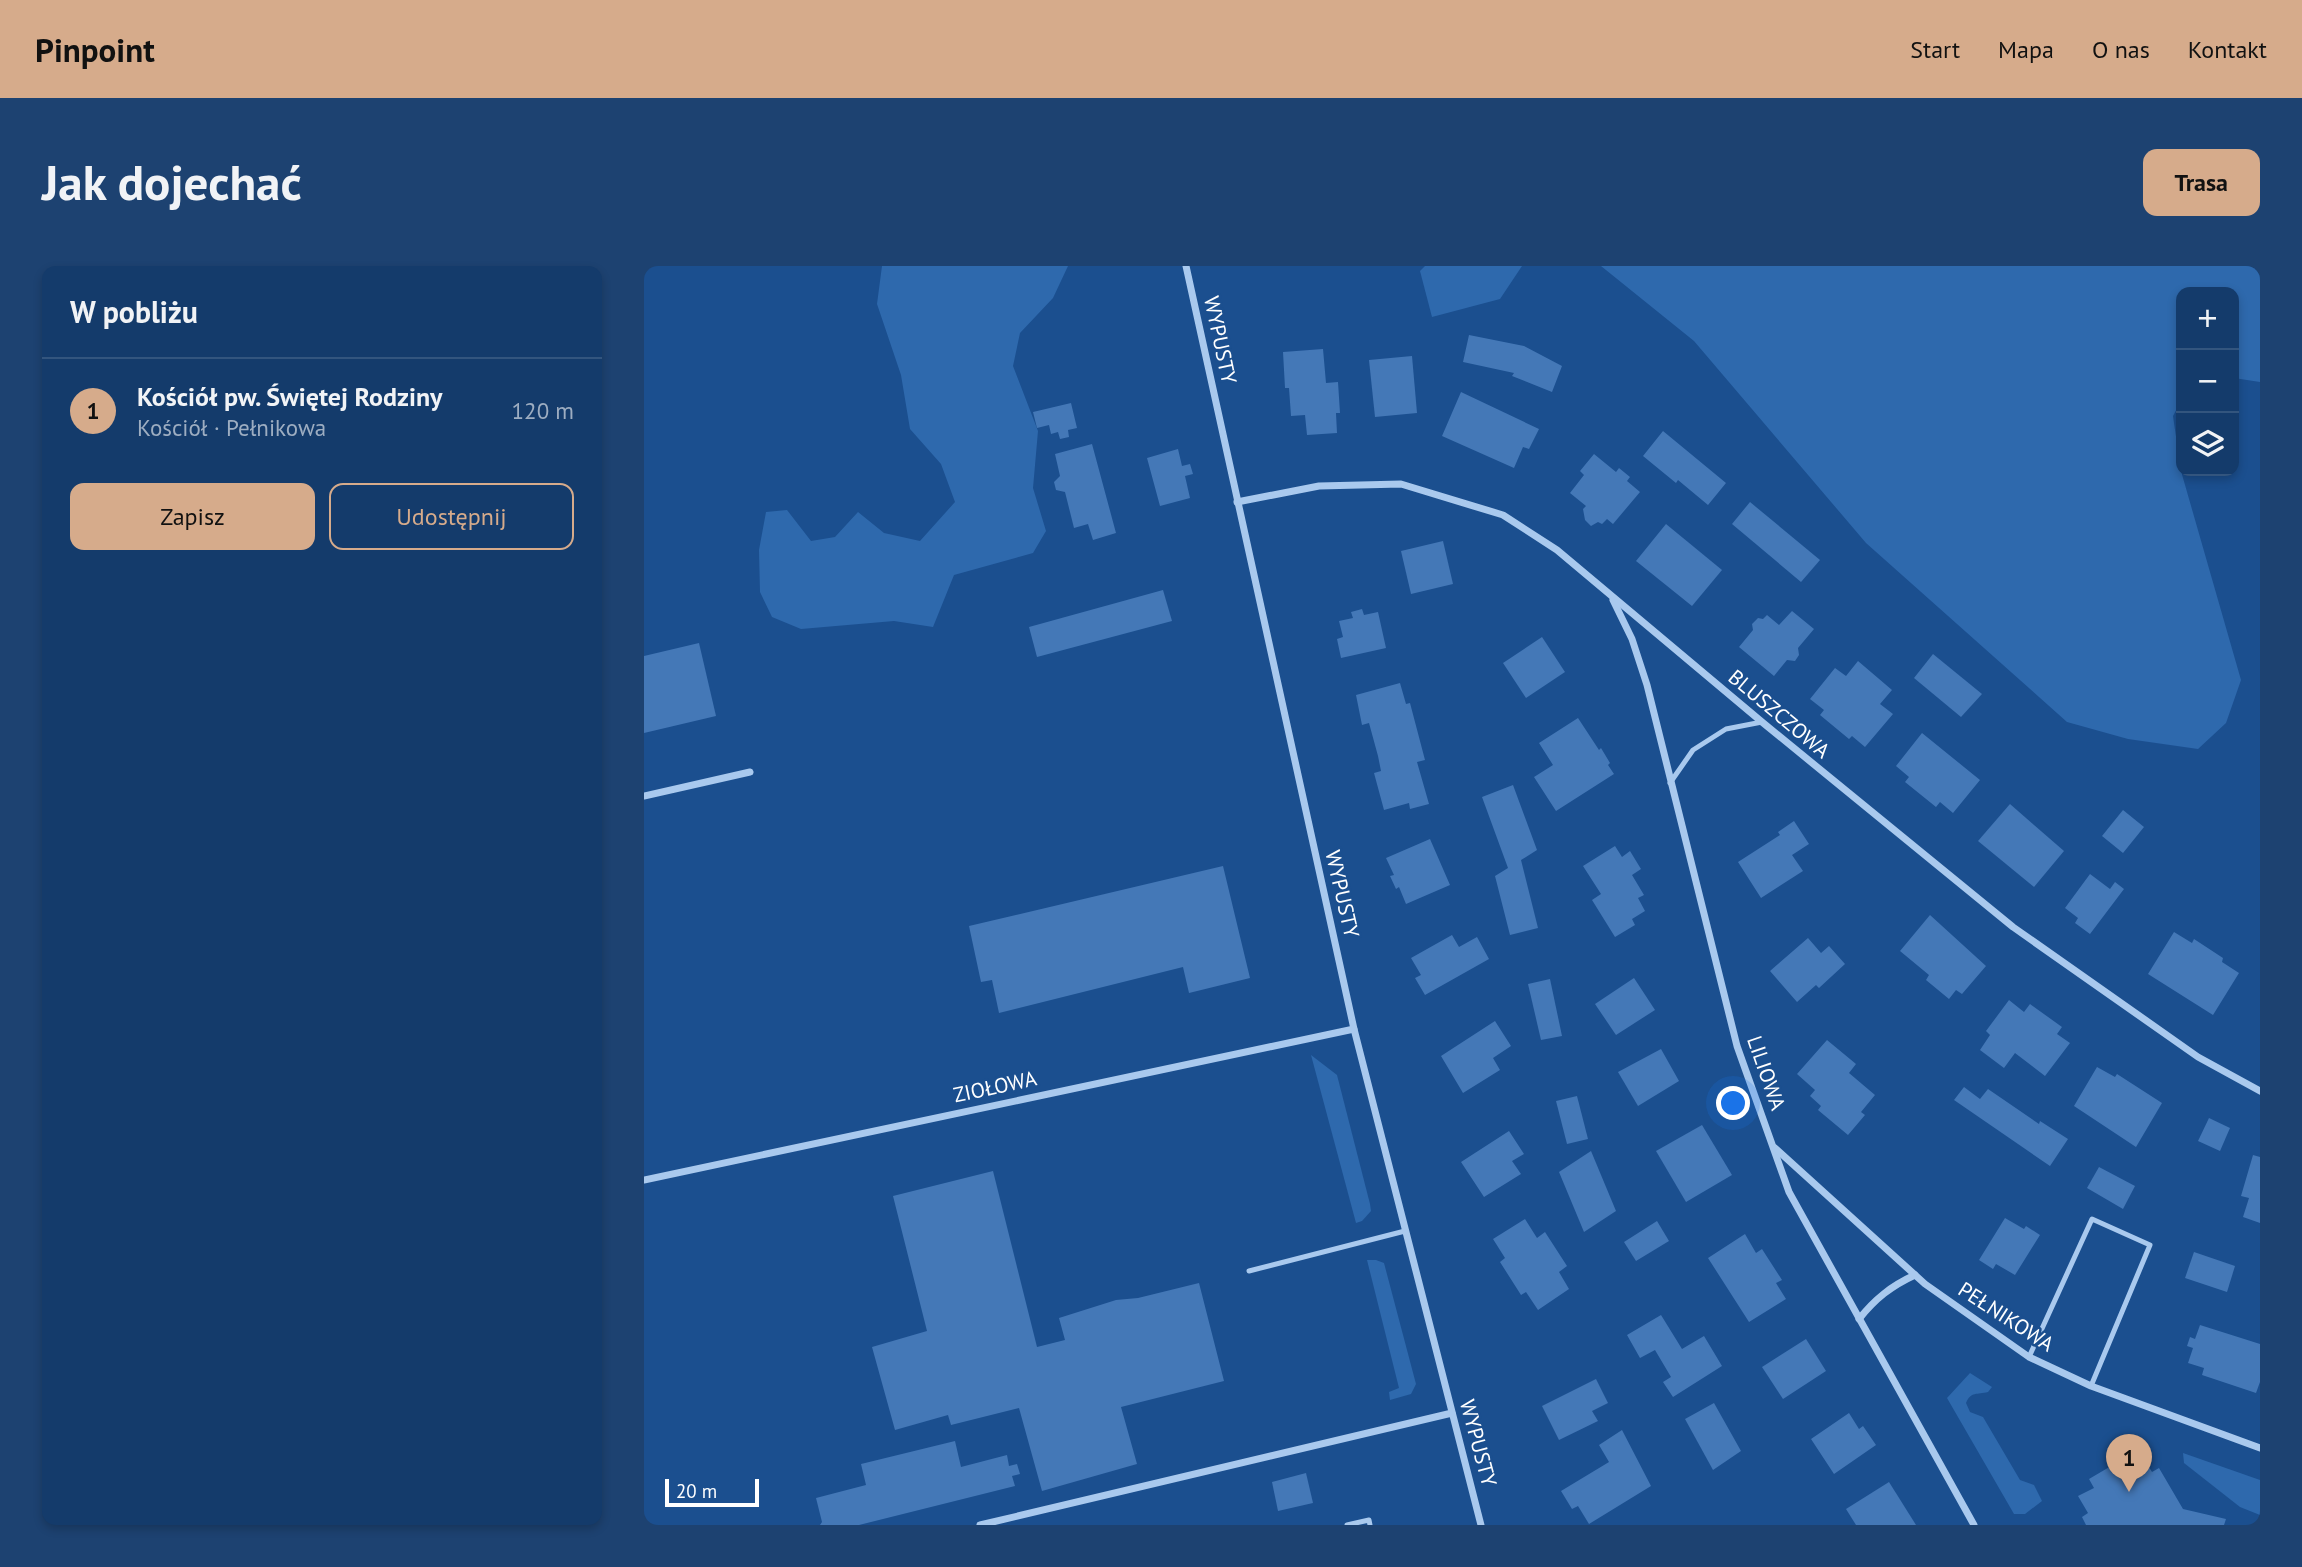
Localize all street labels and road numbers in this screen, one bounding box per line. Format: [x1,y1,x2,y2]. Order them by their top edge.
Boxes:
street label: WYPUSTY [1198,294,1243,386]
street label: BLUSZCZOWA [1723,663,1836,764]
street label: WYPUSTY [1319,848,1366,940]
street label: LILIOWA [1741,1032,1792,1114]
street label: ZIOŁOWA [951,1064,1040,1108]
street label: PEŁNIKOWA [1953,1276,2060,1358]
street label: WYPUSTY [1454,1396,1503,1490]

